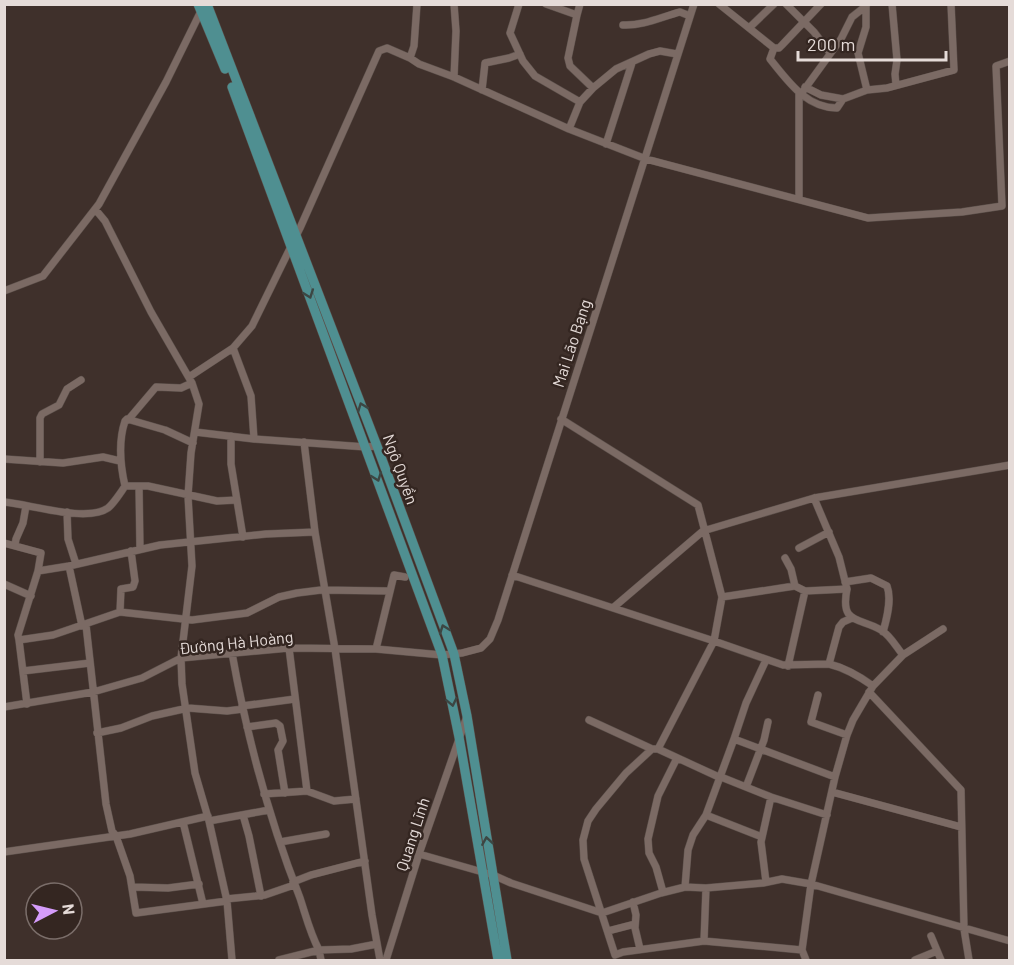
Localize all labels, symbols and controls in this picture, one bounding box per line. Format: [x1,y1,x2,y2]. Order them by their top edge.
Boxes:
scale bar [798,24,946,62]
text: 200 m [807,33,855,55]
one-way arrow [302,289,315,299]
street label: Mai Lão Bạng [548,297,594,389]
one-way arrow [357,402,369,413]
street label: Ngô Quyền [380,431,422,507]
one-way arrow [370,471,383,482]
one-way arrow [439,624,452,635]
street label: Đường Hà Hoàng [178,627,294,657]
one-way arrow [444,697,457,707]
street label: Quang Lĩnh [391,795,433,873]
one-way arrow [481,836,494,846]
north arrow [24,881,84,941]
text: N [59,903,79,916]

